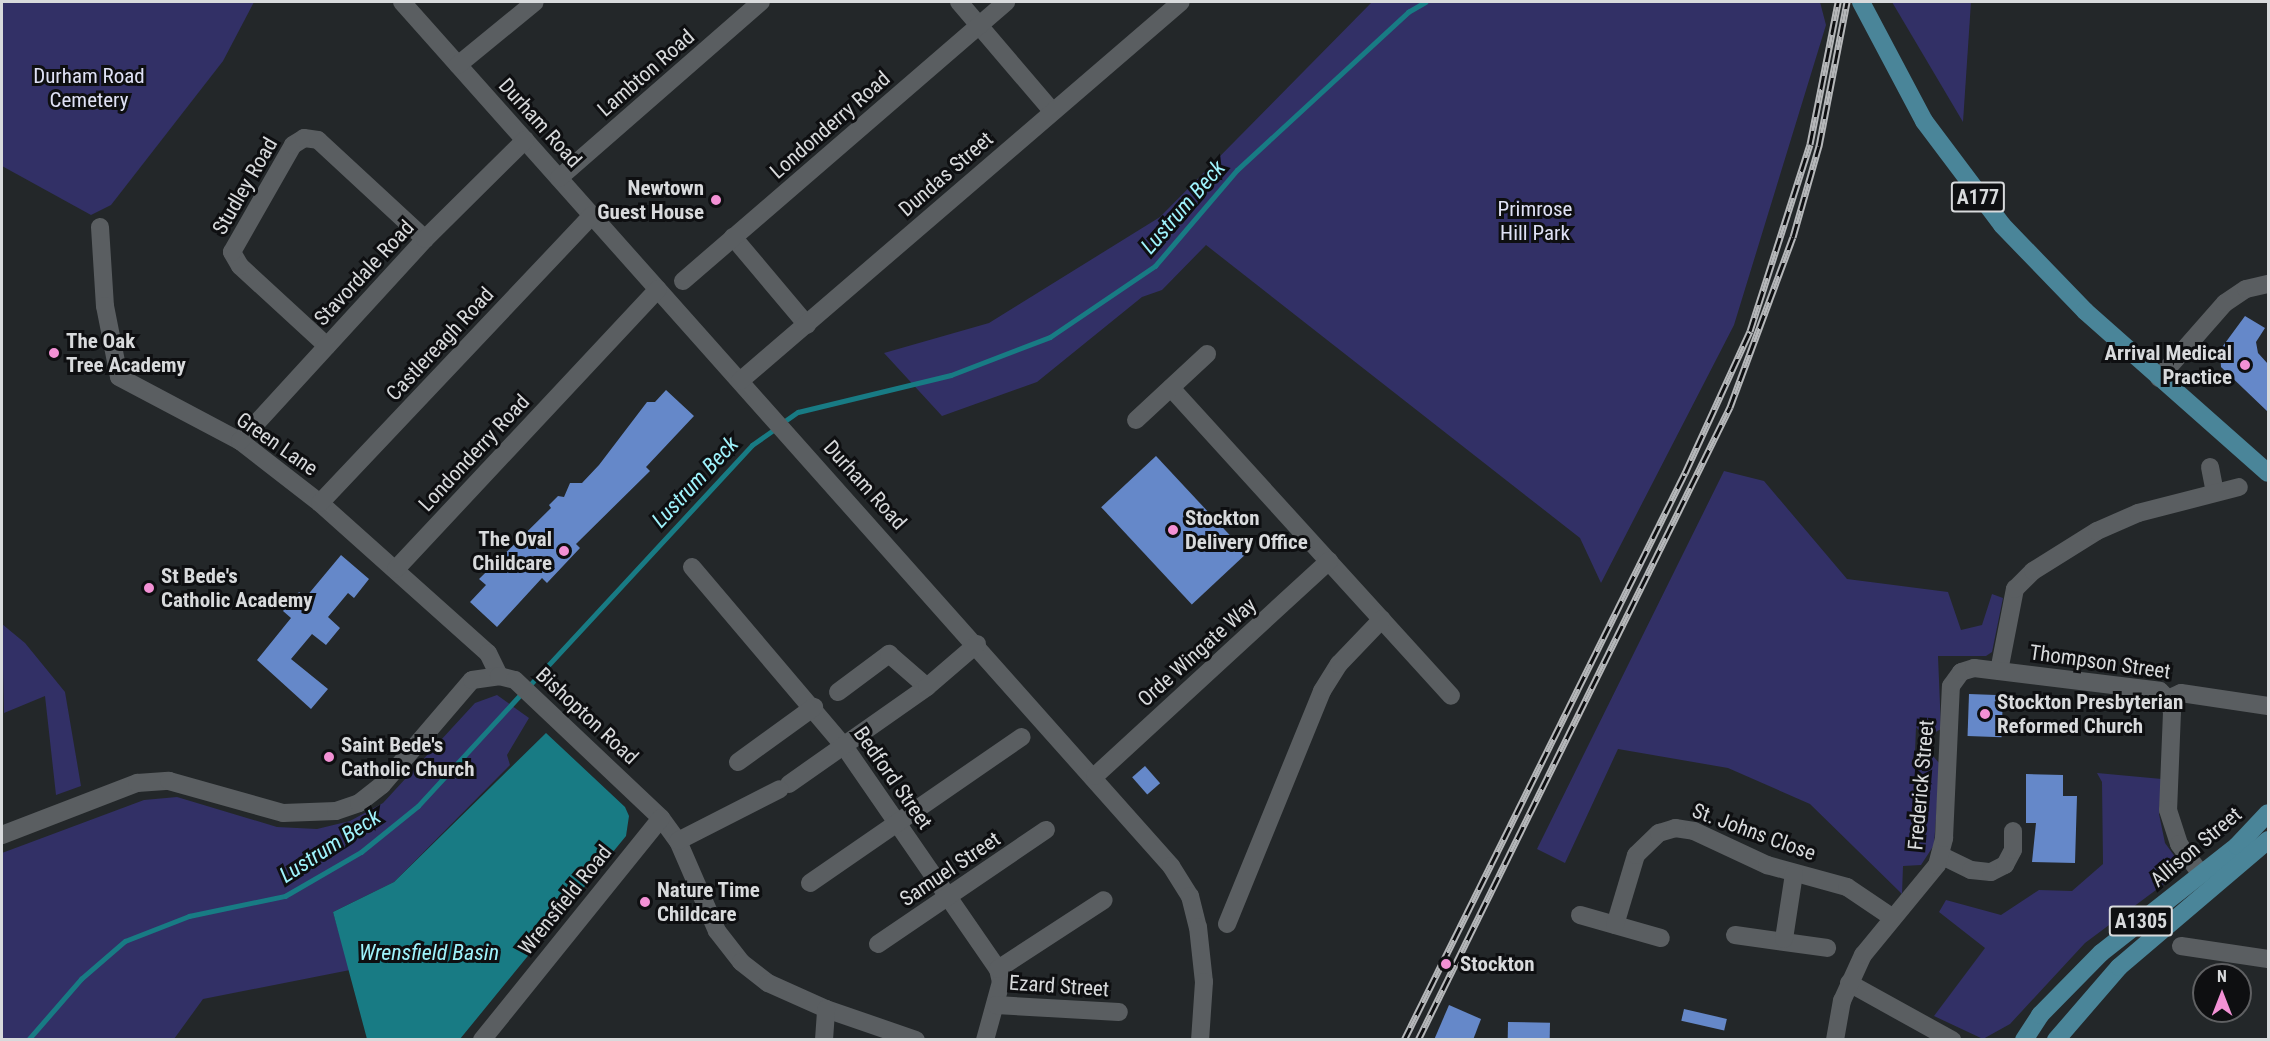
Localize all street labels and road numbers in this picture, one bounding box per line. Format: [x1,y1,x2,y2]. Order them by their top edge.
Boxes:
street label: Lambton Road [592,24,700,122]
street label: Londonderry Road [765,66,895,184]
street label: Durham Road [493,73,587,173]
street label: Dundas Street [894,126,998,222]
street label: Studley Road [207,133,283,239]
road number: A177 [1950,180,2006,214]
street label: Stavordale Road [309,215,419,331]
street label: Castlereagh Road [381,282,499,406]
street label: Londonderry Road [413,389,535,517]
street label: Green Lane [232,407,322,481]
street label: Durham Road [818,435,912,535]
street label: Orde Wingate Way [1133,592,1261,712]
street label: Thompson Street [2028,640,2172,684]
street label: Bishopton Road [531,662,643,770]
street label: Frederick Street [1903,719,1939,851]
street label: Bedford Street [848,722,938,834]
street label: St. Johns Close [1689,798,1819,866]
street label: Allison Street [2145,802,2247,892]
street label: Samuel Street [895,826,1005,912]
street label: Wrensfield Road [513,840,617,960]
road number: A1305 [2108,904,2174,938]
street label: Ezard Street [1008,970,1110,1002]

